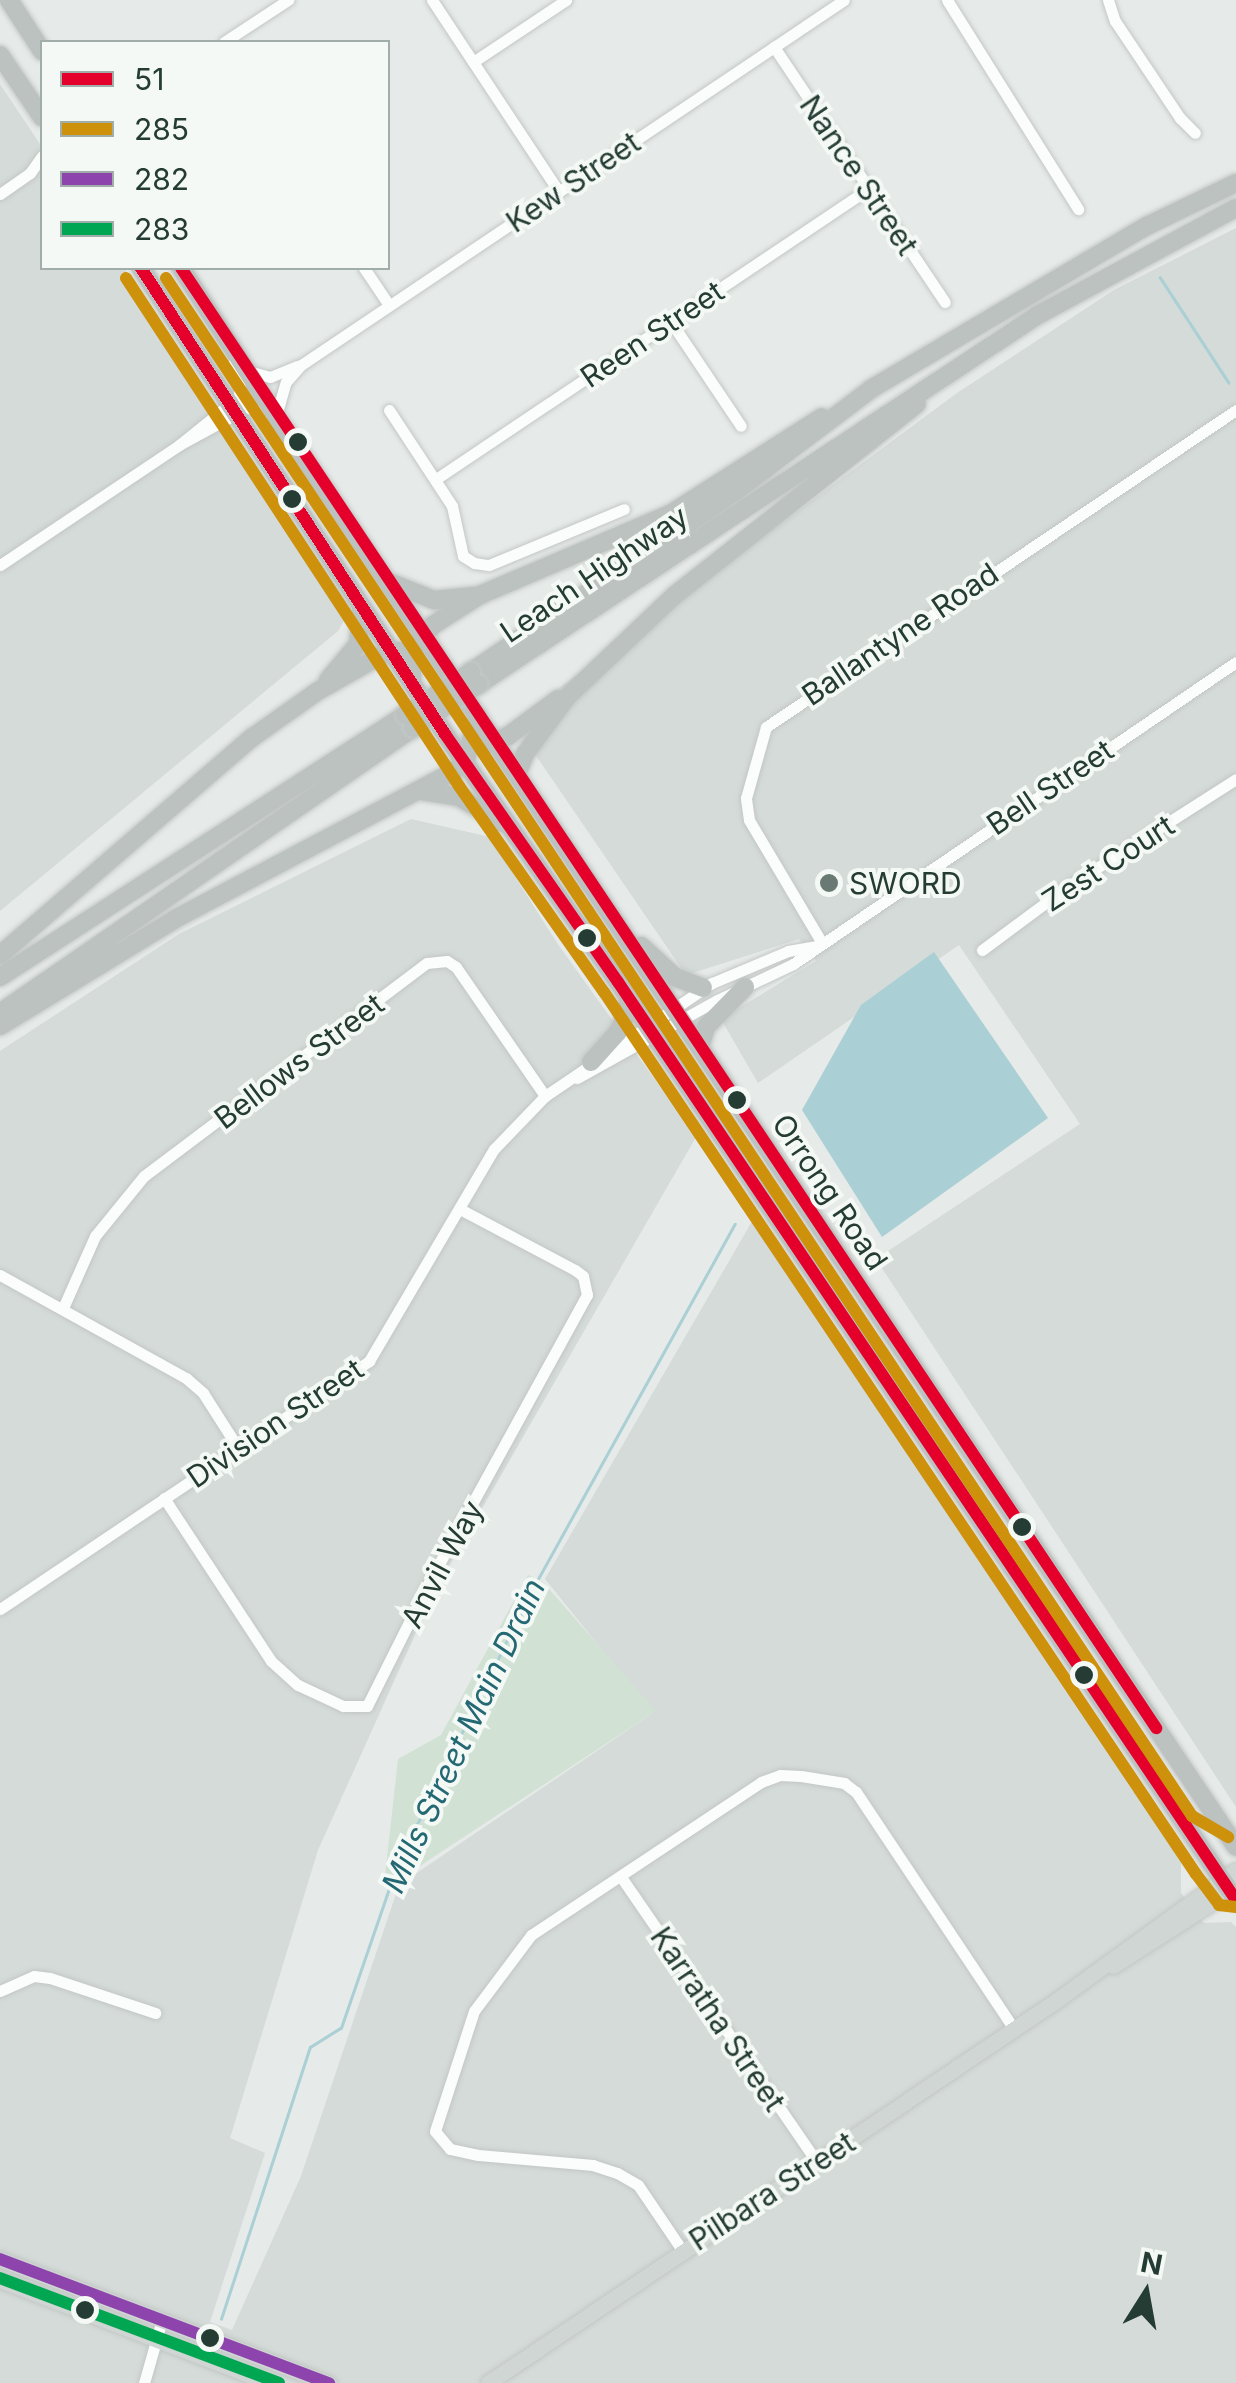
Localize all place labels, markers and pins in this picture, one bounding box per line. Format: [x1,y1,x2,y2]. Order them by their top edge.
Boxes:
unlabelled marker [288,432,308,452]
unlabelled marker [282,489,302,509]
place label: SWORD [849,865,962,901]
marker: SWORD [818,872,840,894]
unlabelled marker [577,928,597,948]
unlabelled marker [727,1090,747,1110]
unlabelled marker [1012,1517,1032,1537]
unlabelled marker [1074,1665,1094,1685]
unlabelled marker [75,2300,95,2320]
unlabelled marker [200,2328,220,2348]

